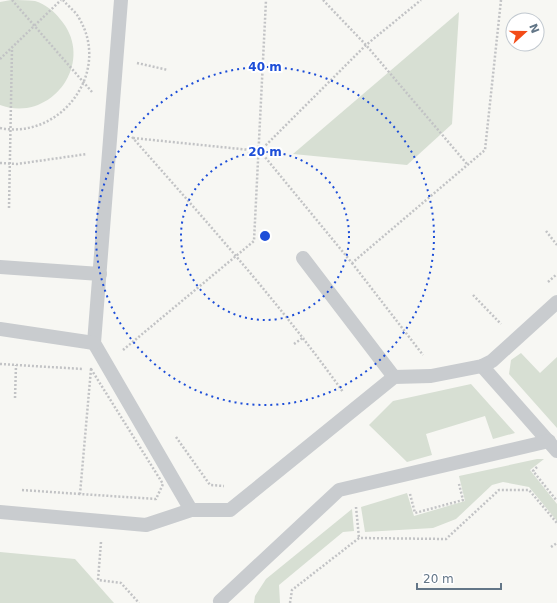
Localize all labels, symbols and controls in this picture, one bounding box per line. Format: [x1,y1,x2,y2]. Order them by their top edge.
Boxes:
north arrow [505,12,545,52]
text: N [526,22,542,35]
text: 40 m [248,60,282,74]
text: 20 m [248,145,282,159]
centre of rings [258,229,272,243]
scale bar [417,565,501,591]
text: 20 m [423,572,454,586]

